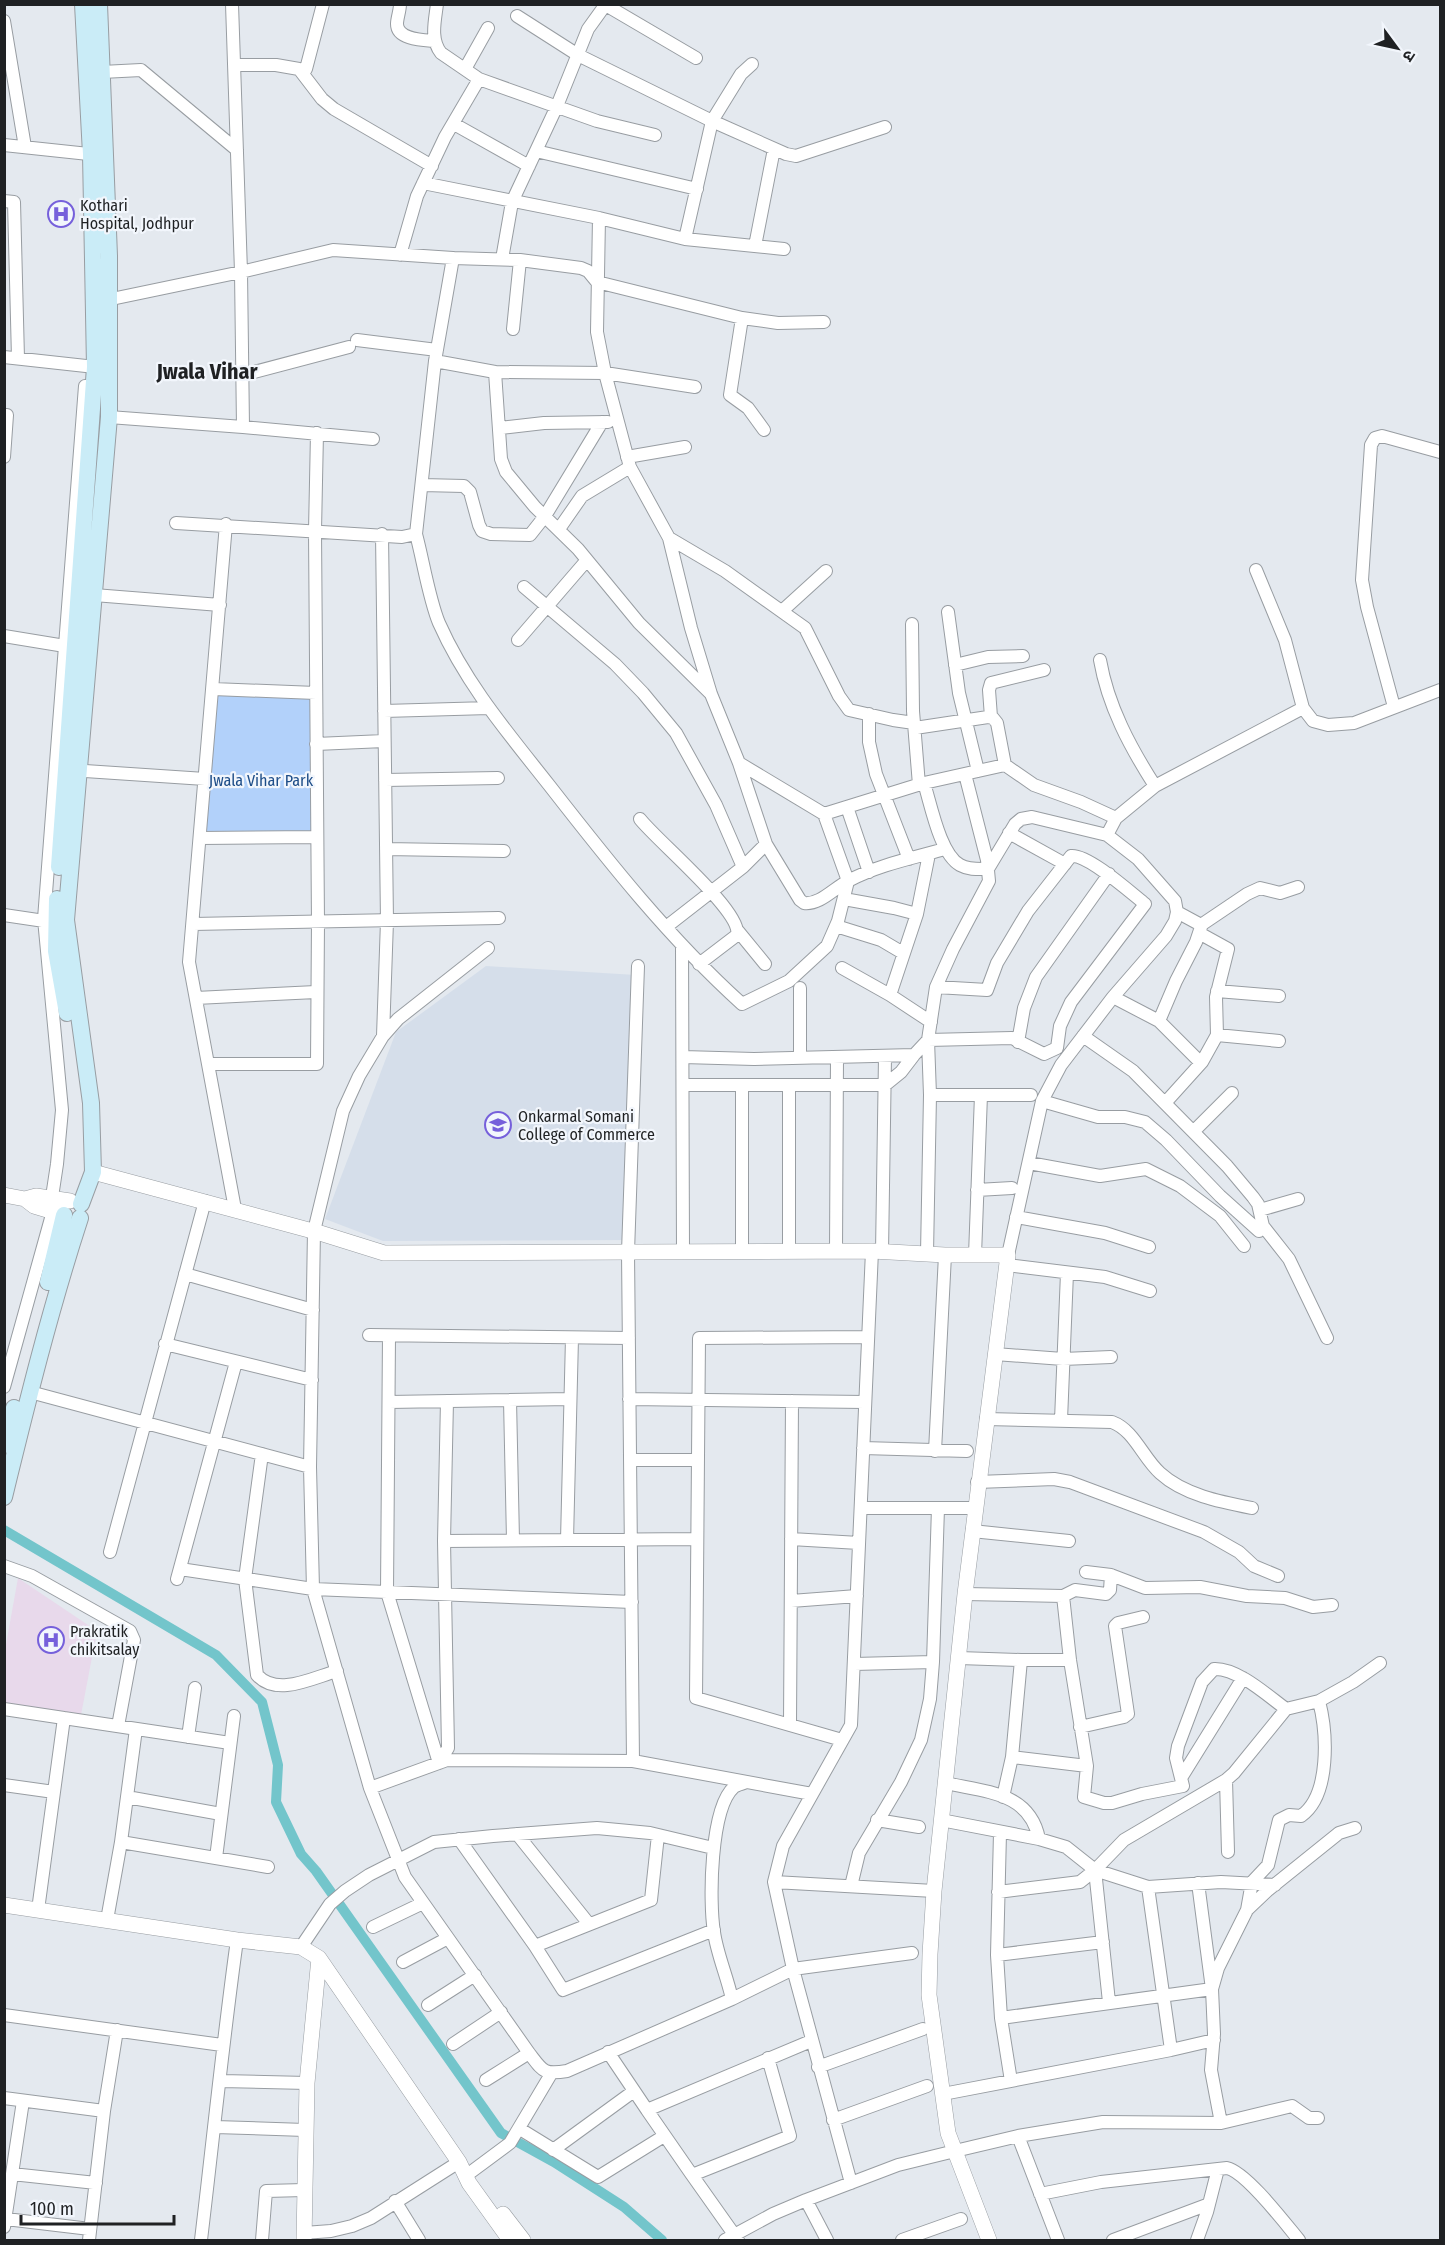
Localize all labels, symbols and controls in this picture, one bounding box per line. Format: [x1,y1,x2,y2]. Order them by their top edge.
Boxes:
north arrow [1367,18,1427,78]
text: उ [1398,47,1420,66]
place label: Kothari Hospital, Jodhpur [80,196,194,233]
hospital icon: Kothari Hospital, Jodhpur [46,199,76,229]
district label: Jwala Vihar [155,358,258,385]
park label: Jwala Vihar Park [209,771,314,790]
place label: Onkarmal Somani College of Commerce [518,1107,655,1144]
school or university icon: Onkarmal Somani College of Commerce [483,1110,513,1140]
place label: Prakratik chikitsalay [70,1622,140,1659]
hospital icon: Prakratik chikitsalay [36,1625,66,1655]
scale bar [21,2188,174,2226]
text: 100 m [30,2198,74,2220]

